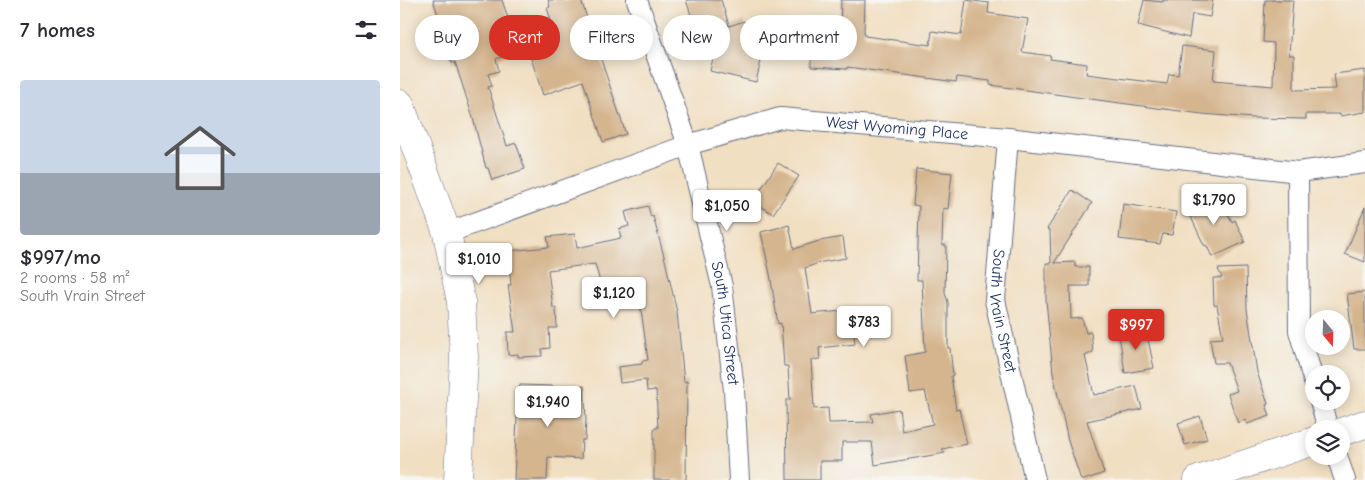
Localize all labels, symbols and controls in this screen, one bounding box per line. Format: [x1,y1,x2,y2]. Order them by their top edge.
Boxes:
chip: Buy [415,15,479,60]
chip: Rent [489,15,560,60]
chip: Filters [570,15,653,60]
chip: New [663,15,730,60]
chip: Apartment [740,15,857,60]
icon: filters [352,16,380,44]
text: 7 homes [20,18,95,42]
icon: home [155,113,245,203]
street label: West Wyoming Place [825,113,969,143]
pin: $1,790 [1173,184,1255,226]
pin: $1,050 [686,190,768,232]
text: $1,790 [1192,191,1236,209]
text: $1,050 [704,197,750,215]
pin: $1,010 [438,242,520,285]
text: $997/mo [20,245,101,269]
street label: South Vrain Street [986,248,1020,375]
text: $1,010 [457,250,501,268]
street label: South Utica Street [707,259,742,386]
text: 2 rooms · 58 m² [20,269,130,287]
pin: $1,120 [573,276,655,319]
text: $1,120 [593,284,635,302]
text: South Vrain Street [20,287,145,305]
pin: $783 [834,306,894,348]
pin: $997 [1106,308,1166,351]
north arrow [1305,310,1350,355]
map controls [1305,310,1350,465]
text: $783 [848,313,880,331]
text: $997 [1119,316,1153,334]
button: locate [1305,365,1350,410]
pin: $1,940 [507,386,589,428]
text: $1,940 [526,393,570,411]
button: layers [1305,420,1350,465]

